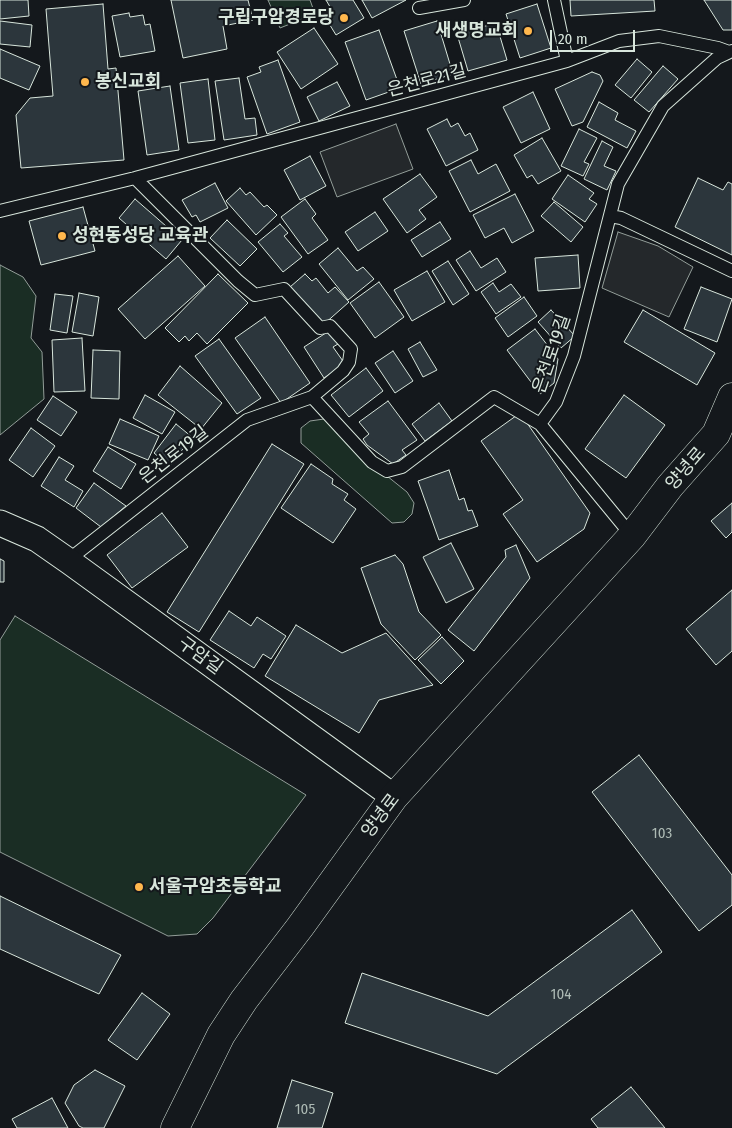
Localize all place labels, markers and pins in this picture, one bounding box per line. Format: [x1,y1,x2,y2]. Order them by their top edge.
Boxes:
place label: 구립구암경로당 [218,7,334,29]
marker: 구립구암경로당 [338,12,350,24]
place label: 새생명교회 [435,20,518,42]
marker: 새생명교회 [522,25,534,37]
place label: 봉신교회 [95,71,161,93]
marker: 봉신교회 [79,76,91,88]
place label: 성현동성당 교육관 [72,225,208,247]
marker: 성현동성당 교육관 [56,230,68,242]
place label: 서울구암초등학교 [149,876,281,898]
marker: 서울구암초등학교 [133,881,145,893]

